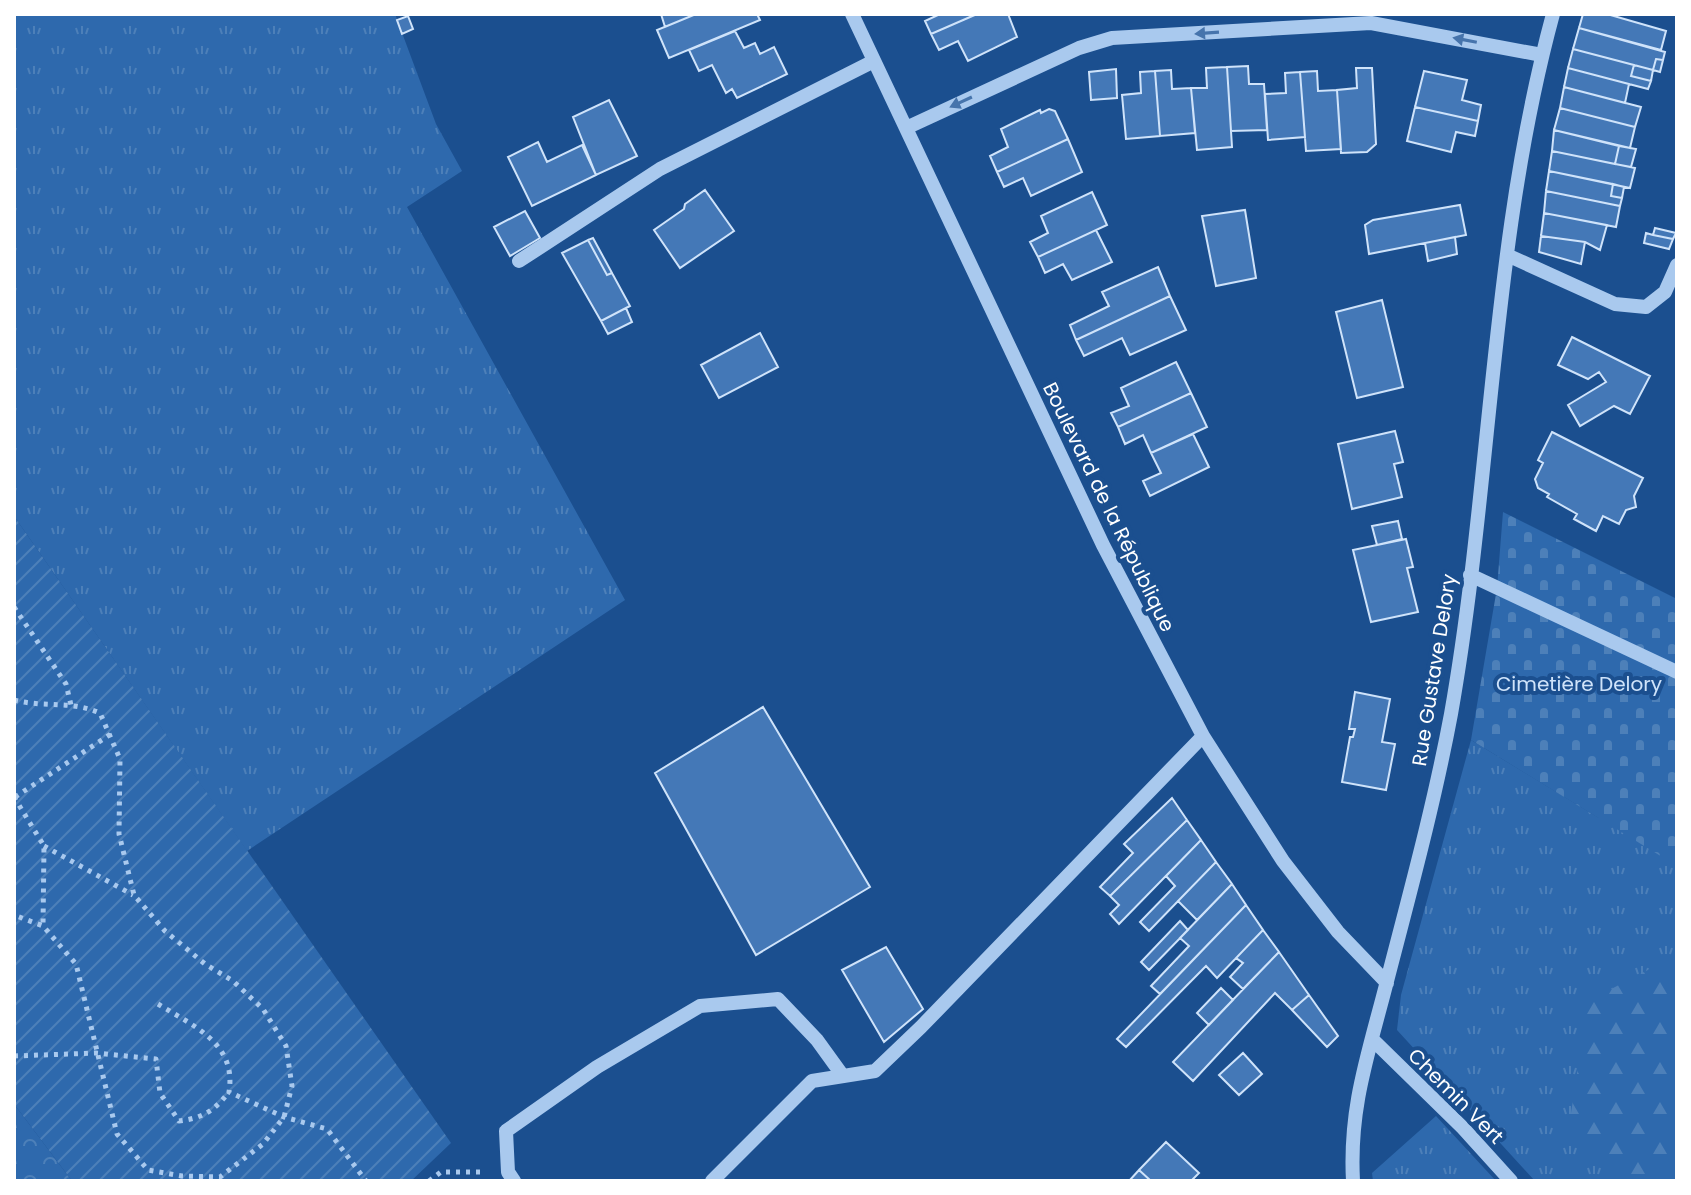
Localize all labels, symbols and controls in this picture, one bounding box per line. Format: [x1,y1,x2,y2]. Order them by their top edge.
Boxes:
one-way arrow [1194,26,1219,39]
one-way arrow [1453,34,1478,46]
one-way arrow [949,96,973,109]
street label: Boulevard de la République [1036,378,1182,636]
street label: Rue Gustave Delory [1405,572,1463,768]
park label: Cimetière Delory [1496,670,1662,698]
street label: Chemin Vert [1402,1042,1510,1150]

